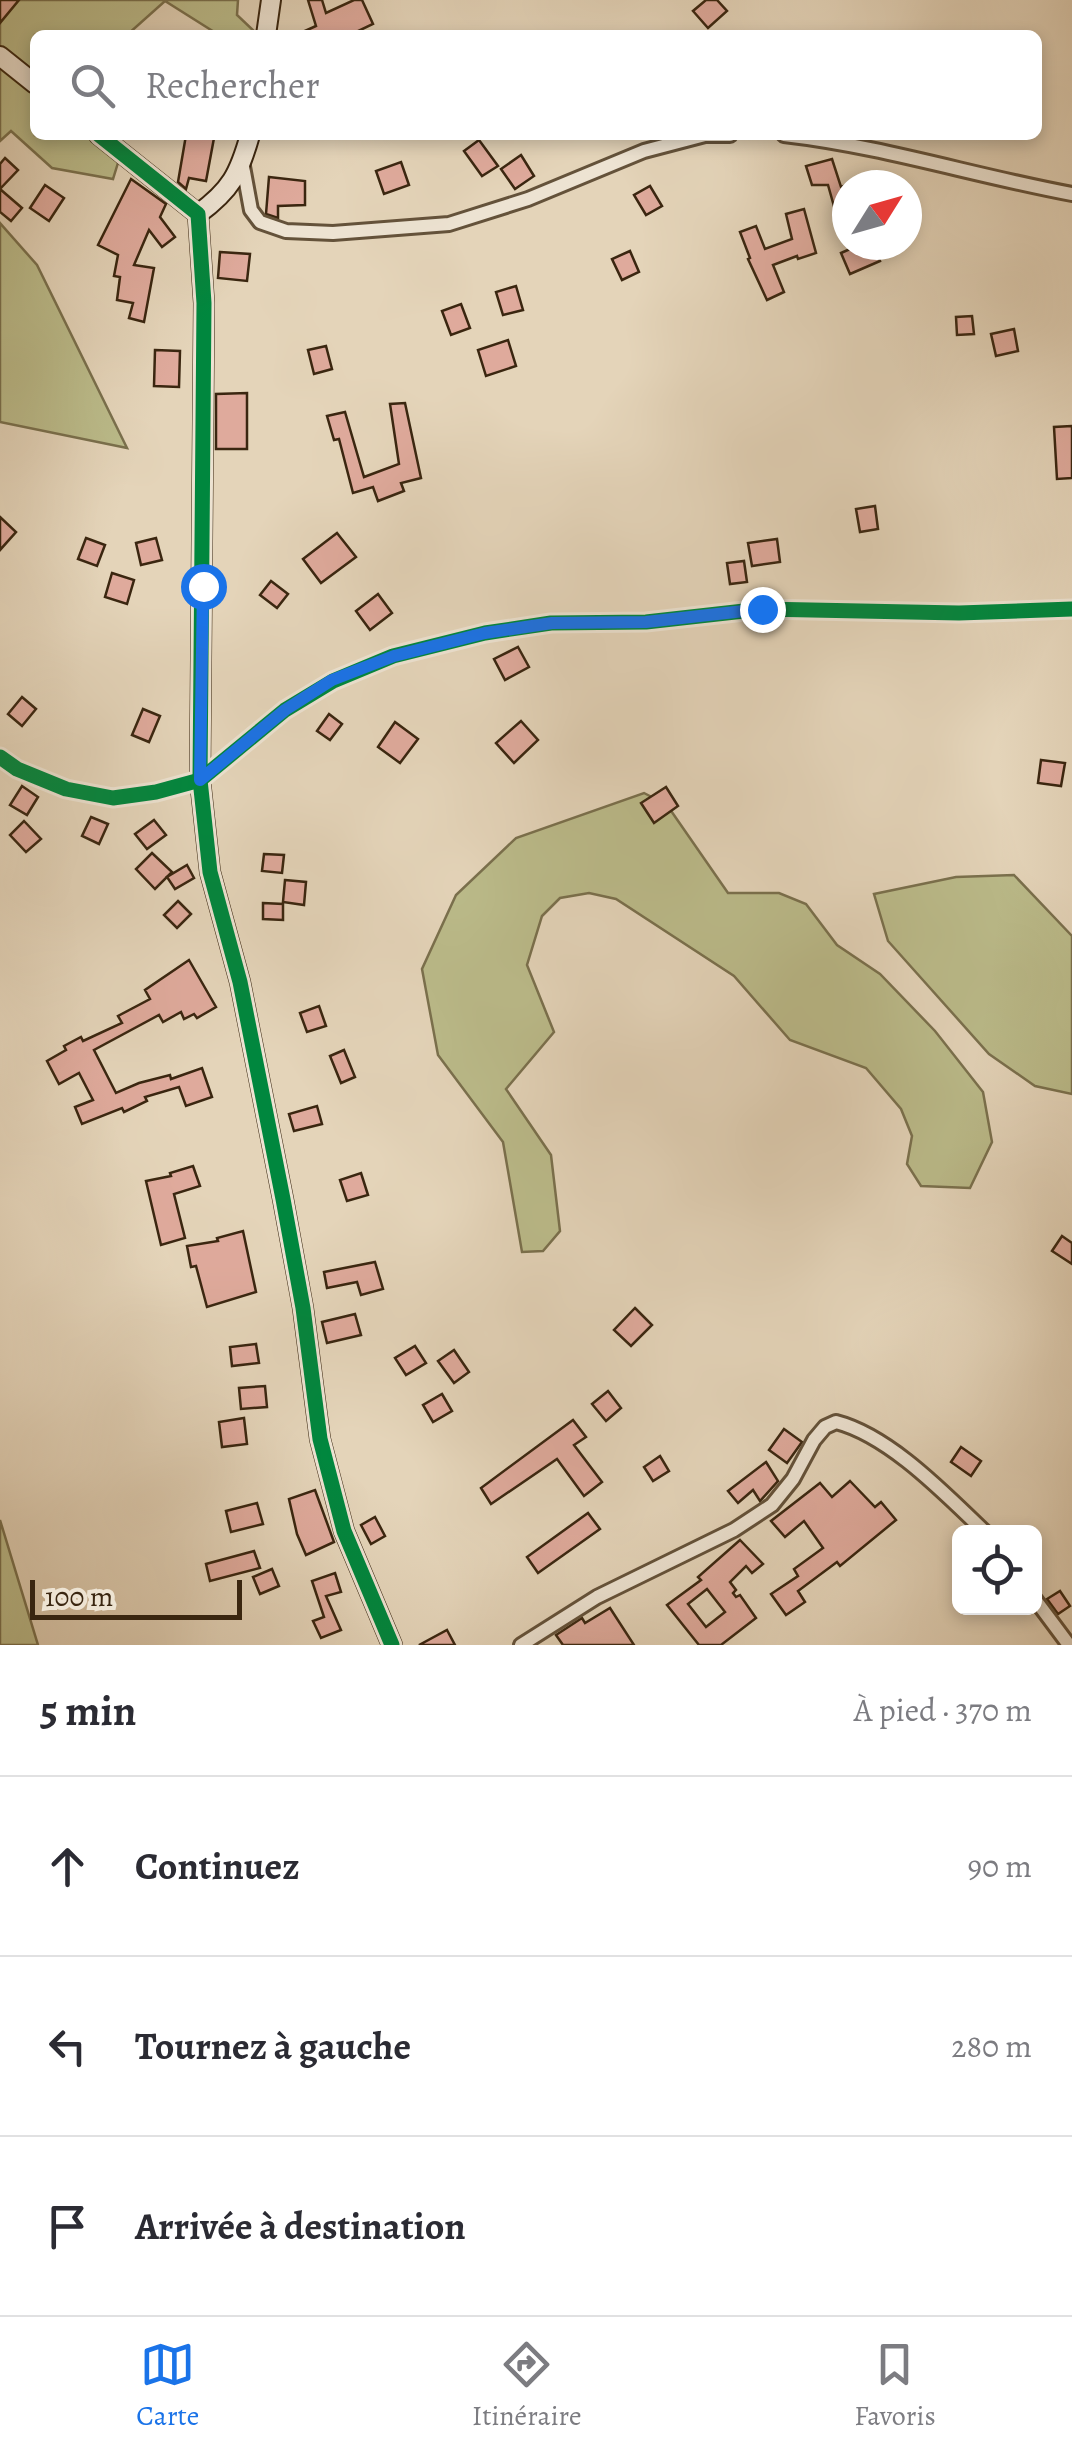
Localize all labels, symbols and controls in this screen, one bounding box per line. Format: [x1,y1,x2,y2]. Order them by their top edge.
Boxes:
search box [30,30,1042,140]
icon: search [65,58,120,113]
text: Rechercher [145,59,320,111]
north arrow [832,170,922,260]
route start [181,564,227,610]
route end [740,587,786,633]
map controls [952,1525,1042,1615]
button: locate [952,1525,1042,1615]
scale bar [30,1575,242,1620]
text: 100 m [45,1578,113,1616]
text: 5 min [40,1682,136,1739]
text: À pied · 370 m [854,1688,1032,1732]
icon: ahead [40,1839,95,1894]
text: Continuez [135,1840,300,1892]
text: 90 m [967,1844,1032,1888]
icon: left [40,2019,95,2074]
text: Tournez à gauche [135,2020,411,2072]
text: 280 m [951,2024,1032,2068]
icon: arrive [40,2199,95,2254]
text: Arrivée à destination [135,2200,466,2252]
tab: Carte [136,2337,199,2435]
tab: Itinéraire [472,2337,582,2435]
tab: Favoris [854,2337,936,2435]

